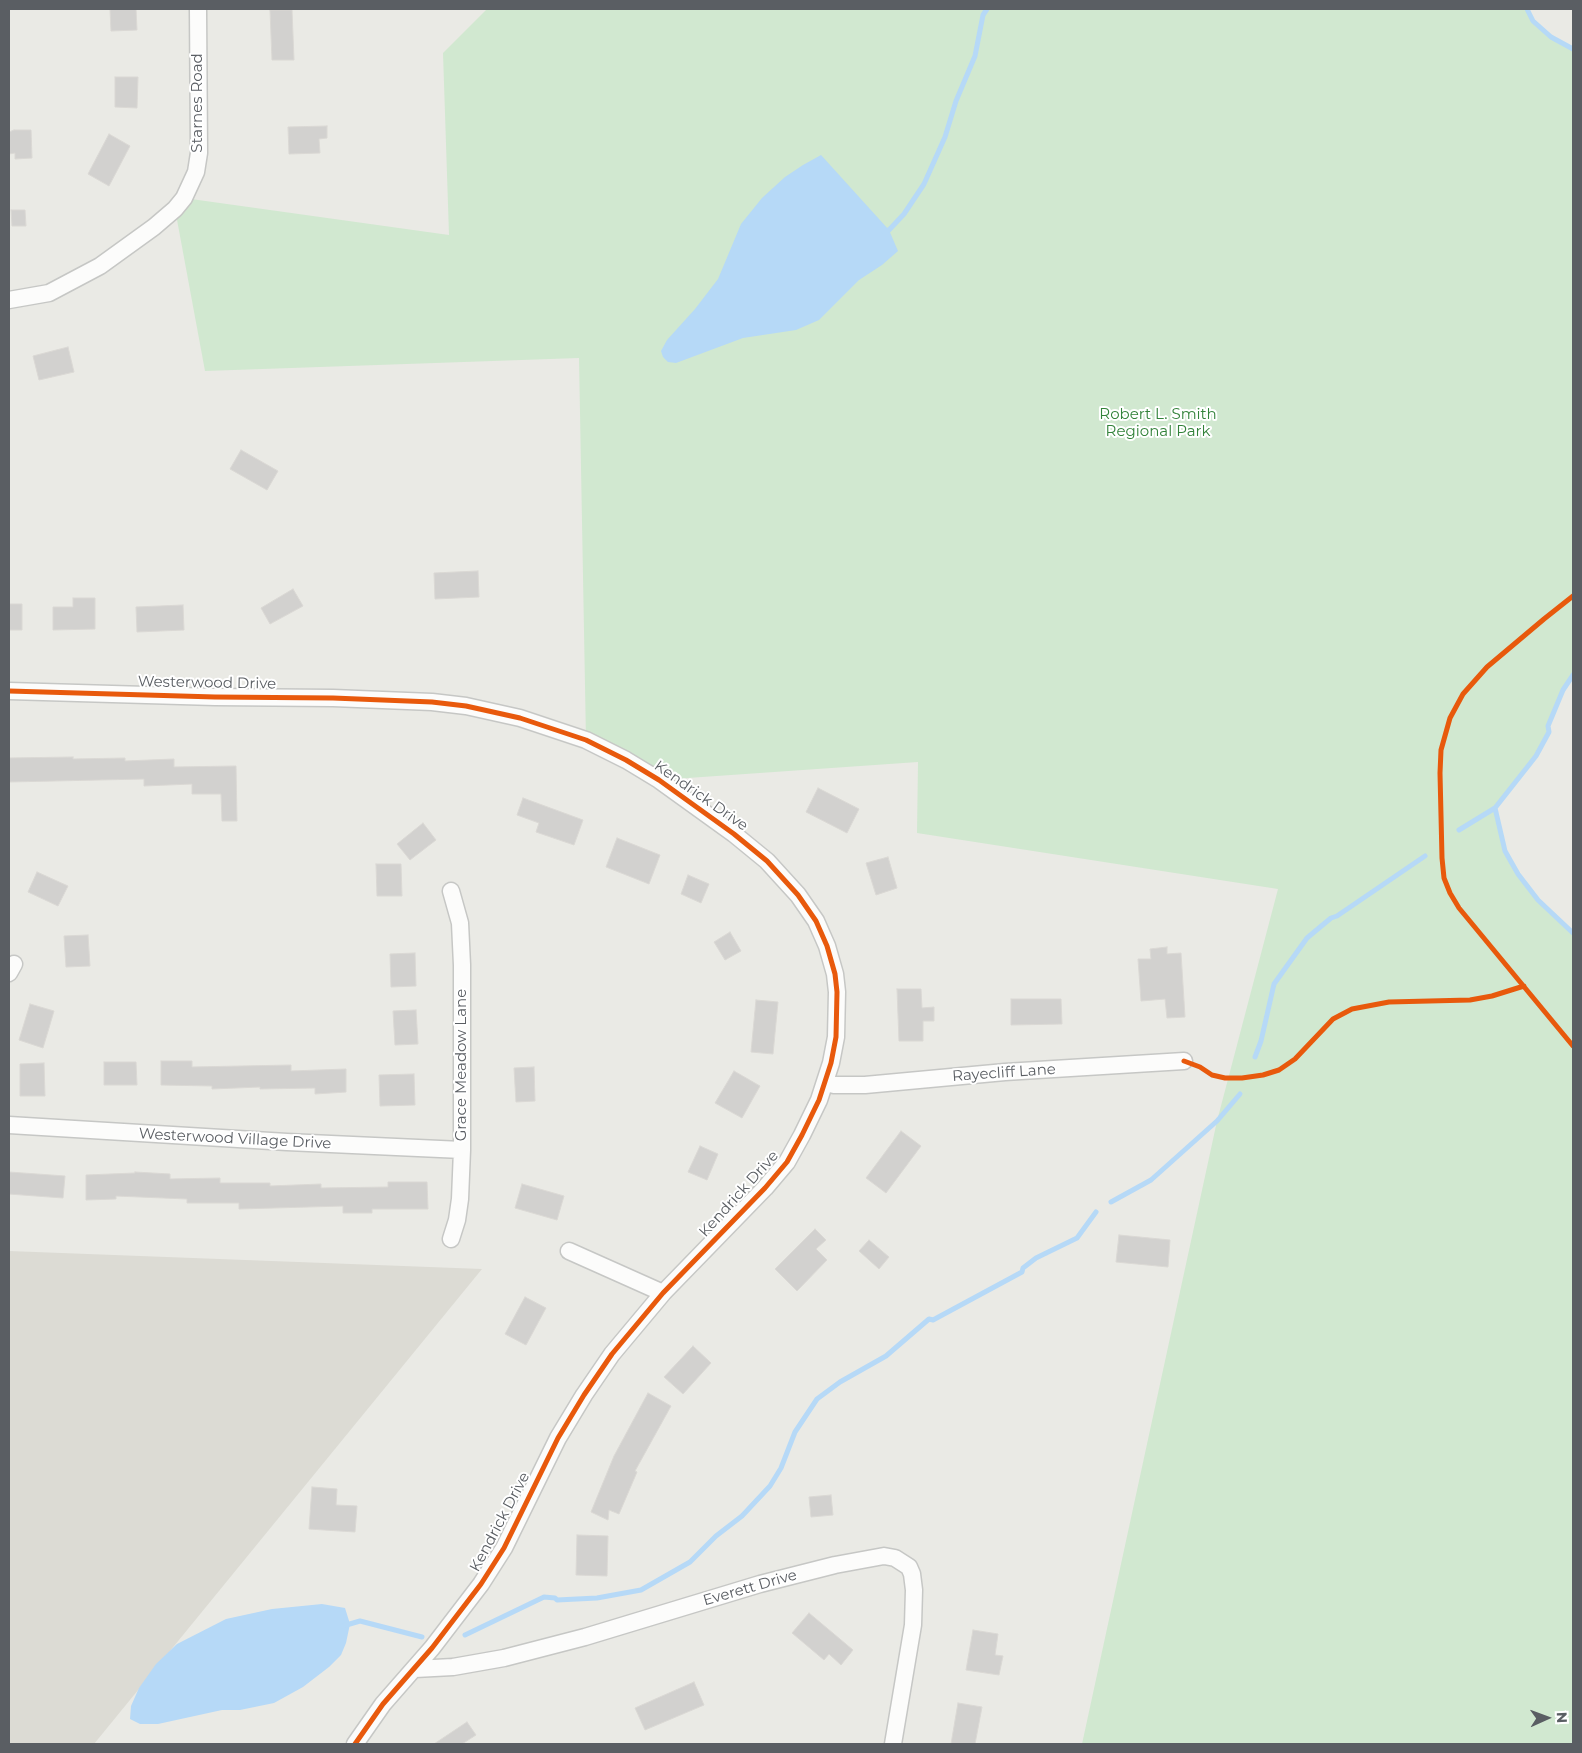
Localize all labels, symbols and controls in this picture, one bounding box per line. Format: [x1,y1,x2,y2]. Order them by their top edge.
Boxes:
street label: Starnes Road [189,53,207,153]
park label: Robert L. Smith Regional Park [1099,406,1217,441]
street label: Westerwood Drive [138,673,276,693]
street label: Kendrick Drive [651,757,751,835]
street label: Grace Meadow Lane [453,989,471,1141]
street label: Rayecliff Lane [952,1060,1056,1086]
street label: Westerwood Village Drive [138,1125,332,1153]
street label: Kendrick Drive [695,1147,783,1241]
street label: Kendrick Drive [466,1469,534,1575]
street label: Everett Drive [701,1566,799,1610]
north arrow [1522,1693,1572,1743]
text: N [1553,1712,1571,1723]

